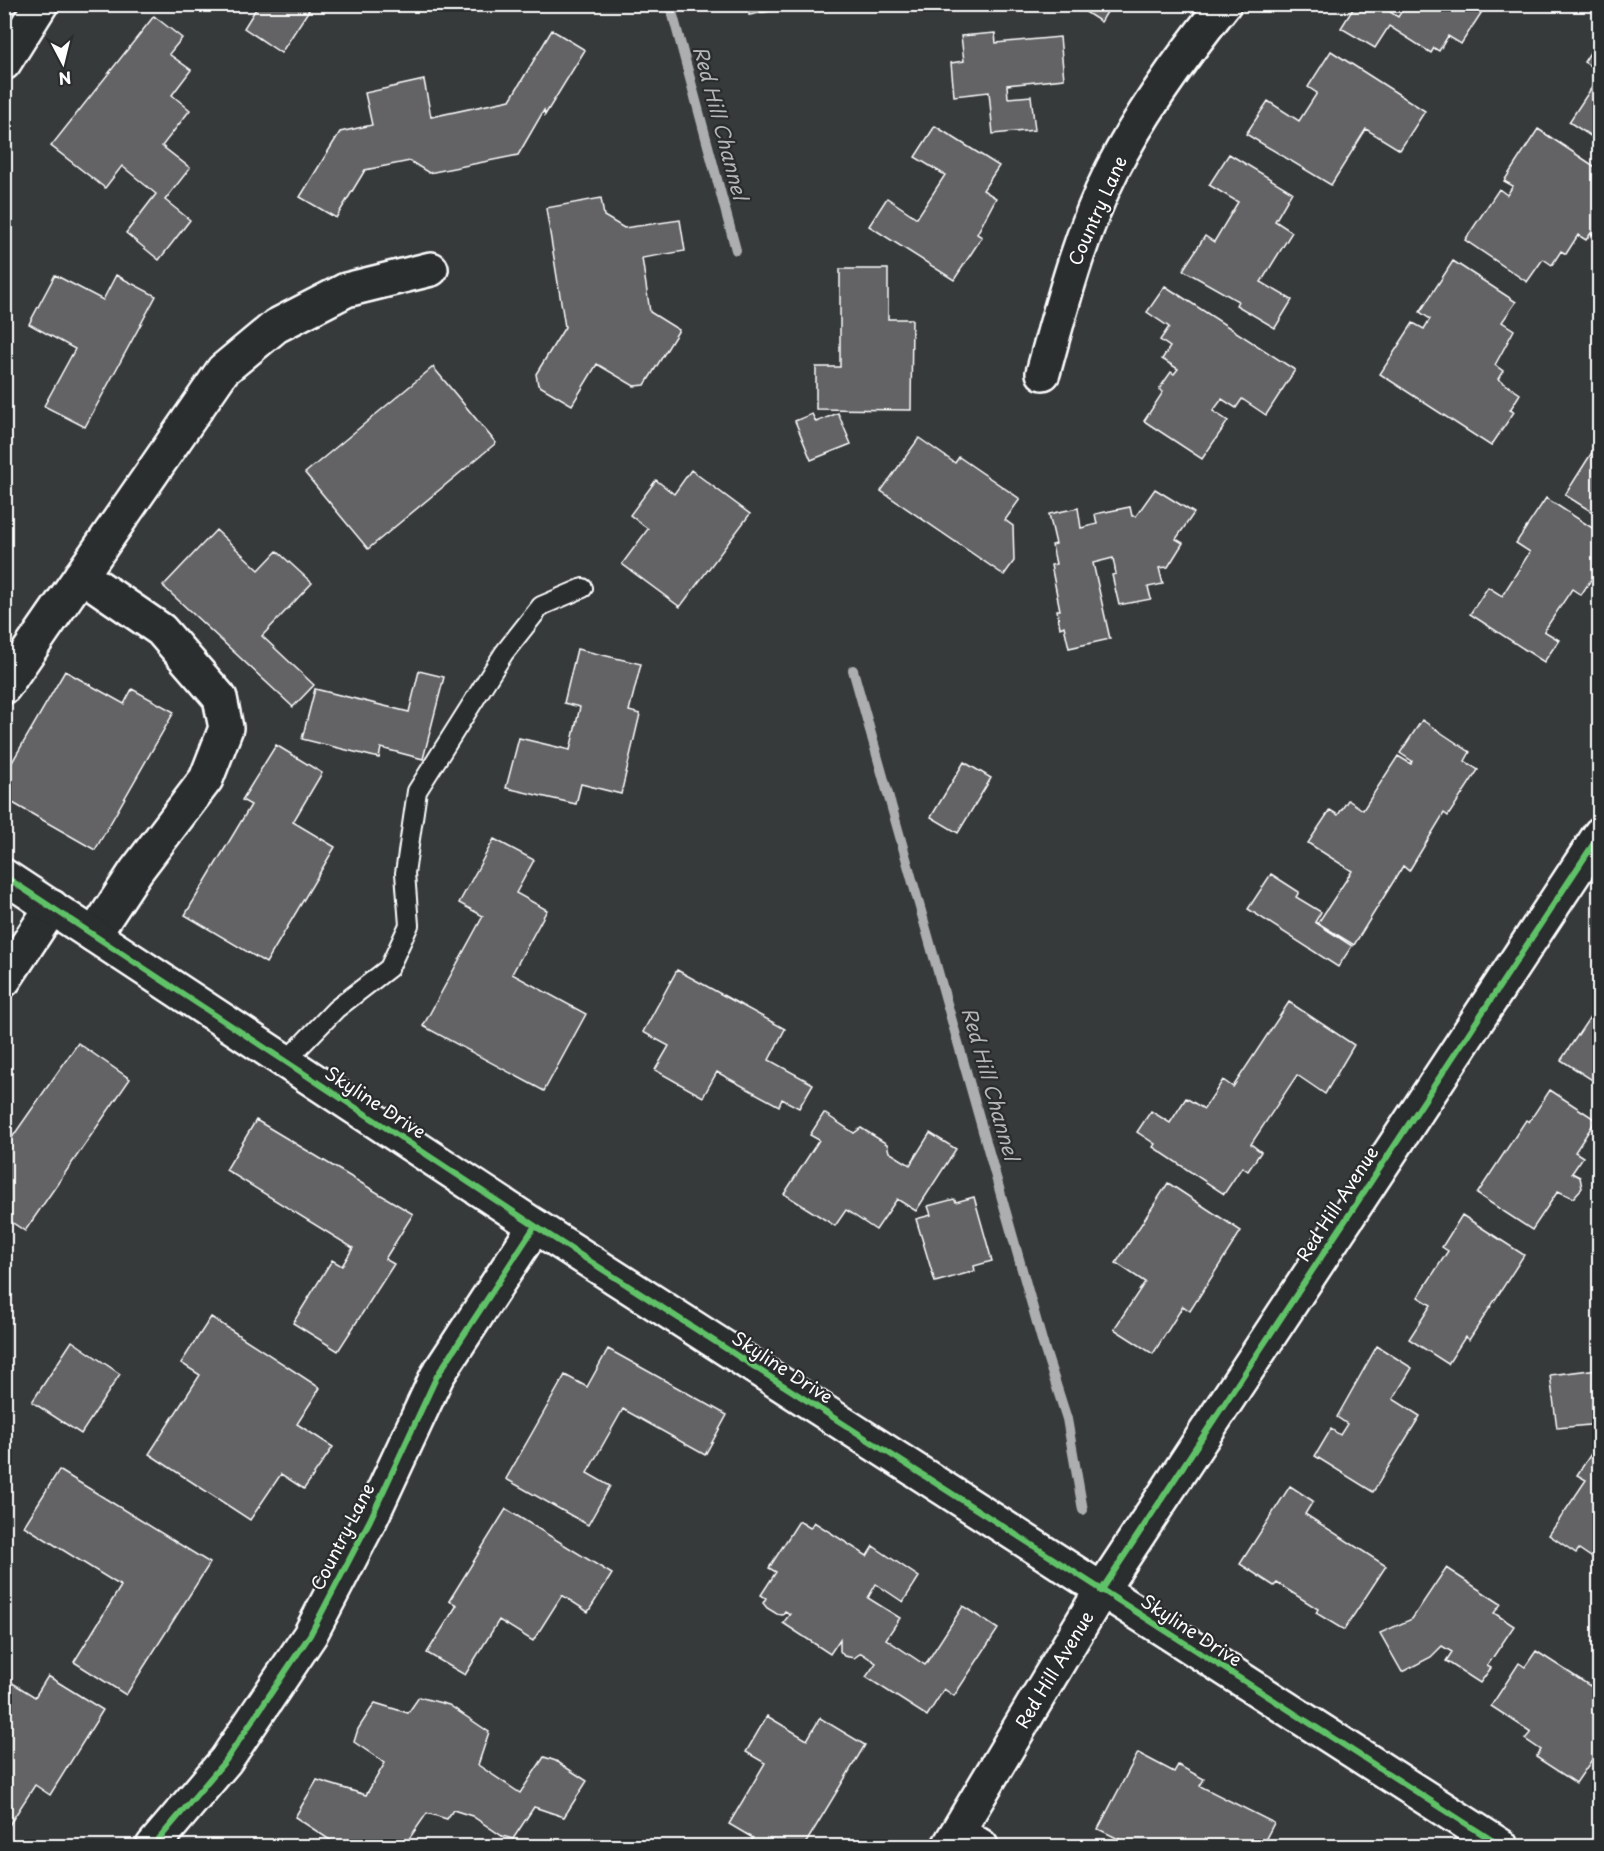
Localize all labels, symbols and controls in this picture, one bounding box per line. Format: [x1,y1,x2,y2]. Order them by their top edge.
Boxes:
north arrow [33,33,93,93]
water label: Red Hill Channel [686,43,757,206]
text: N [57,66,73,92]
street label: Country Lane [1060,151,1133,269]
water label: Red Hill Channel [955,1004,1028,1167]
street label: Skyline Drive [320,1059,432,1145]
street label: Red Hill Avenue [1289,1140,1384,1266]
street label: Skyline Drive [727,1324,839,1410]
street label: Country Lane [303,1478,380,1595]
street label: Skyline Drive [1136,1587,1248,1673]
street label: Red Hill Avenue [1008,1605,1100,1733]

